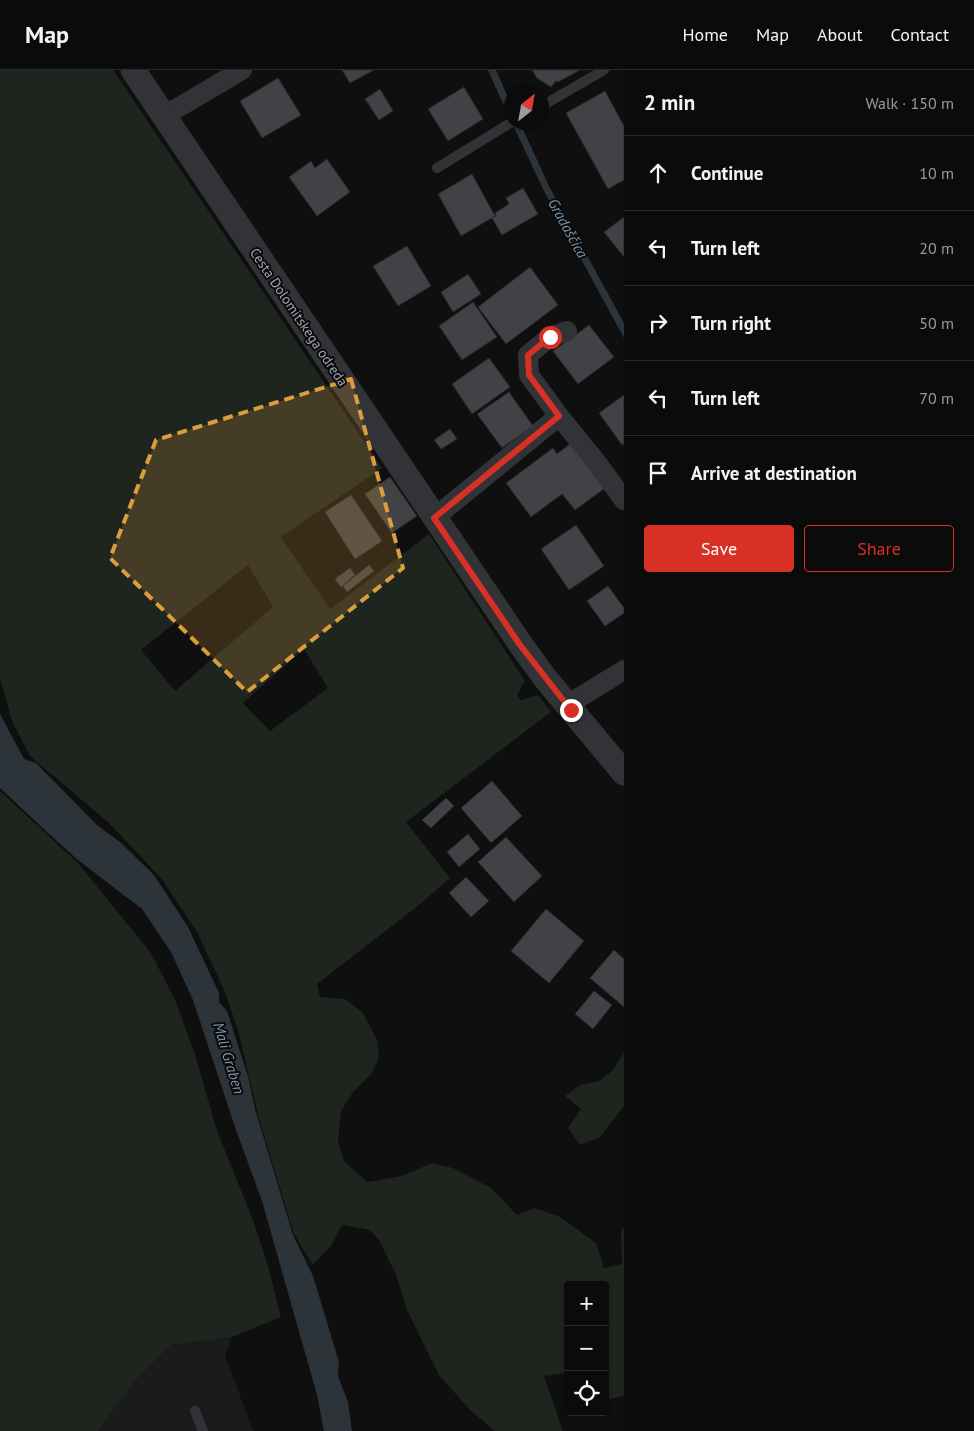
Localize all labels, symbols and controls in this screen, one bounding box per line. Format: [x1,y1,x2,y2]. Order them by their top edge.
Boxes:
text: Map [25,19,69,50]
text: Home [682,23,728,46]
text: Map [756,23,789,46]
text: About [817,23,863,46]
text: Contact [891,23,949,46]
north arrow [504,85,549,130]
text: 2 min [644,89,695,116]
text: Walk · 150 m [865,93,954,113]
icon: ahead [644,159,672,187]
text: Continue [691,161,763,185]
text: 10 m [919,163,954,183]
water label: Gradaščica [544,195,592,262]
icon: left [644,234,672,262]
text: Turn left [691,236,760,260]
text: 20 m [919,238,954,258]
street label: Cesta Dolomitskega odreda [246,244,352,390]
icon: right [644,309,672,337]
text: Turn right [691,311,771,335]
text: 50 m [919,313,954,333]
route start [539,326,562,349]
icon: left [644,384,672,412]
text: Turn left [691,386,760,410]
text: 70 m [919,388,954,408]
icon: arrive [644,459,672,487]
text: Arrive at destination [691,461,857,485]
button: Save [644,525,794,572]
button: Share [804,525,954,572]
route end [560,699,583,722]
water label: Mali Graben [209,1020,249,1096]
map controls [564,1281,609,1416]
button: + [564,1281,609,1326]
button: − [564,1326,609,1371]
button: locate [564,1371,609,1416]

